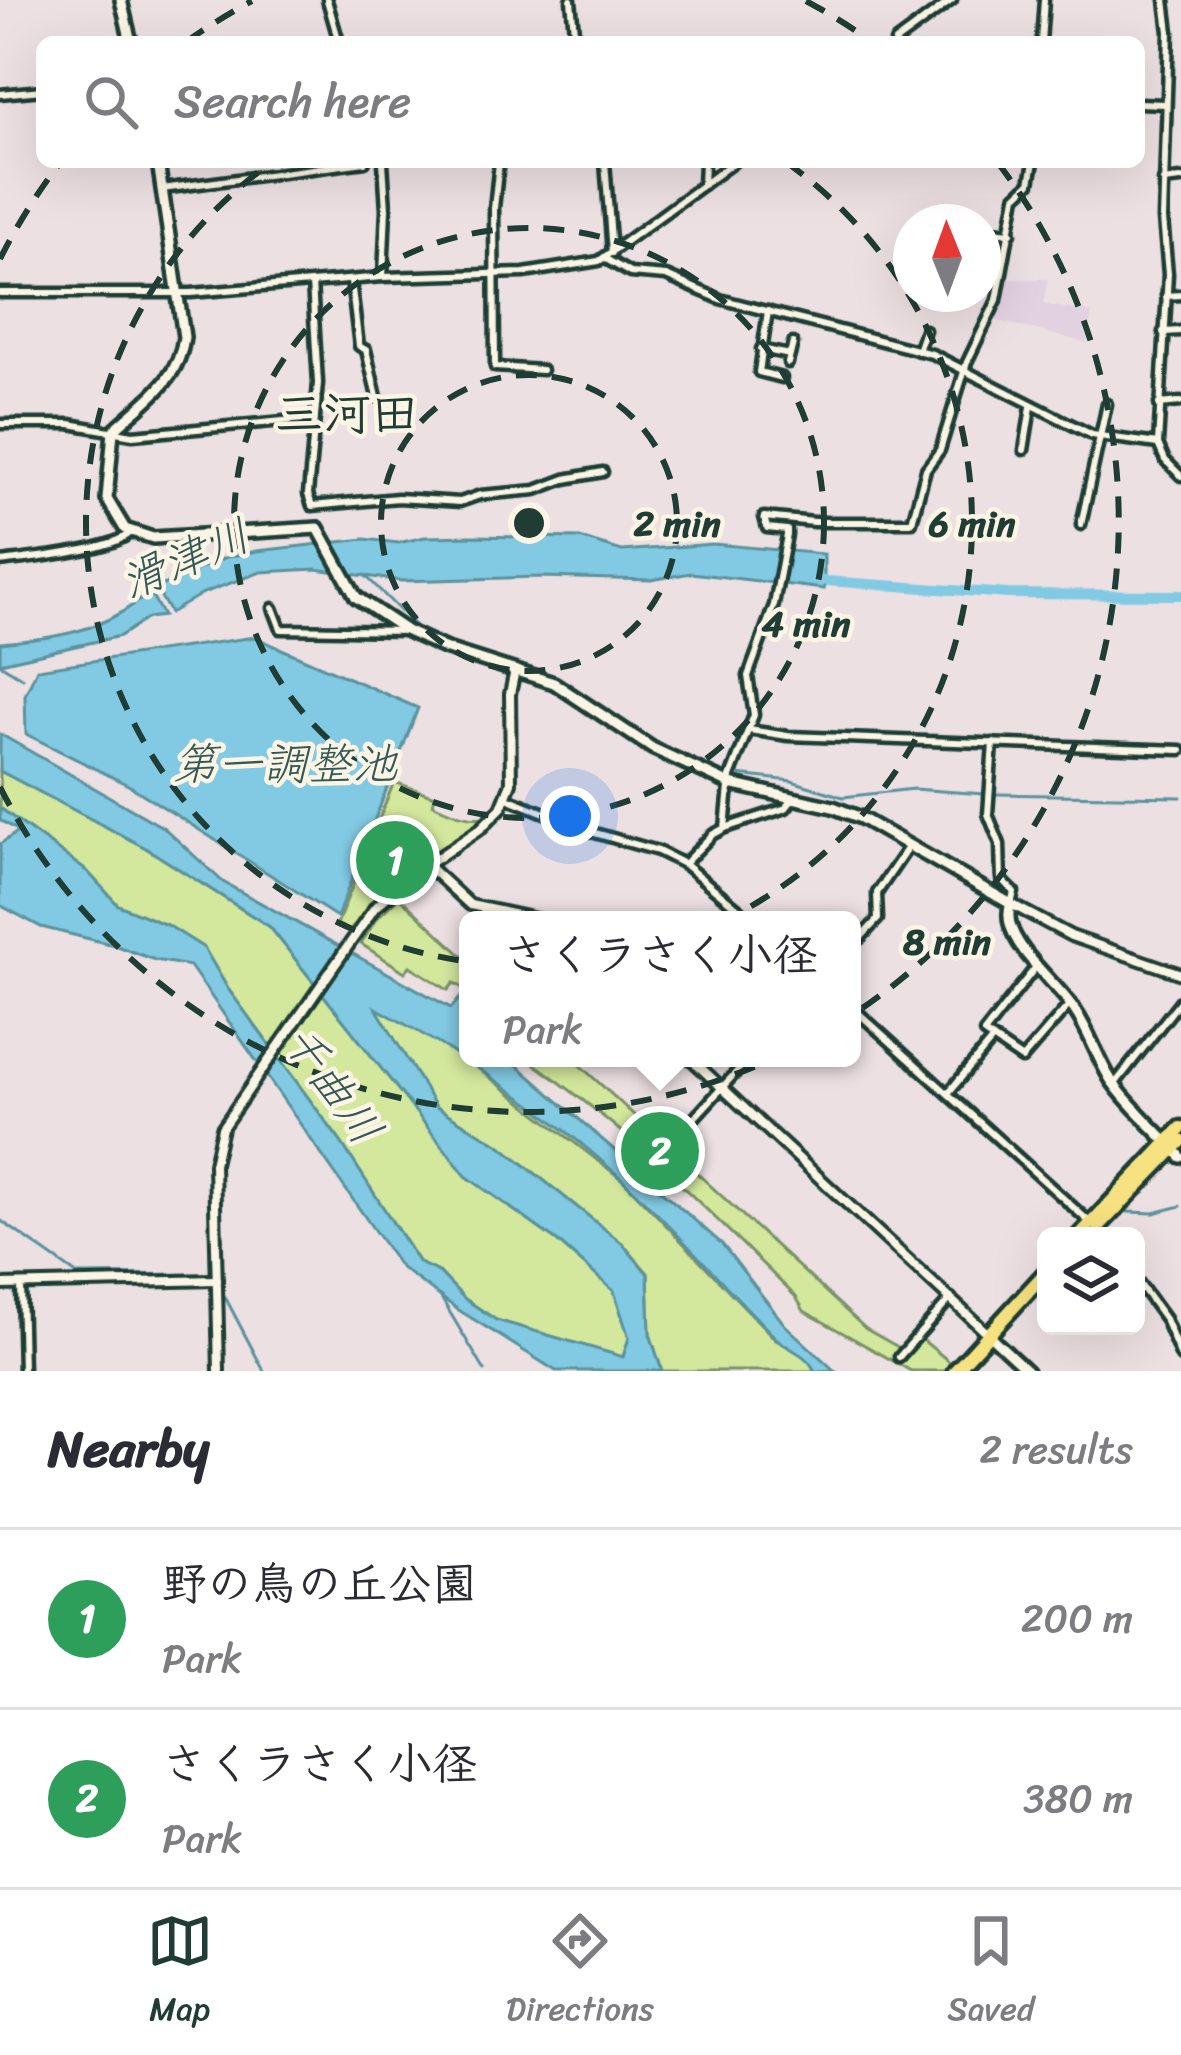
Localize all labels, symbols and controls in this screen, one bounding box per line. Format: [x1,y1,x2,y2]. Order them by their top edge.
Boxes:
search box [36,36,1145,168]
text: Search here [174,62,411,142]
icon: search [78,69,144,135]
north arrow [893,204,1001,312]
district label: 三河田 [275,371,419,456]
text: 2 min [633,492,721,556]
text: 6 min [929,492,1016,556]
water label: 滑津川 [108,496,263,622]
centre of rings [508,502,550,544]
text: 4 min [762,592,851,656]
water label: 第一調整池 [172,724,398,804]
your location [540,786,600,846]
pin: 1 [356,815,434,905]
text: 8 min [902,910,992,974]
popup [459,911,861,1067]
text: さくラさく小径 [502,915,818,995]
text: Park [502,995,582,1064]
water label: 千曲川 [260,1006,404,1163]
pin: 2 [621,1106,699,1196]
map controls [1037,1227,1145,1335]
button: layers [1037,1227,1145,1335]
text: Nearby [48,1404,209,1494]
text: 2 results [979,1415,1133,1484]
text: 野の鳥の丘公園 [162,1544,477,1624]
text: 1 [79,1584,95,1653]
text: 200 m [1021,1584,1133,1653]
text: Park [162,1624,242,1693]
text: さくラさく小径 [162,1724,477,1804]
text: 2 [76,1764,98,1833]
text: 380 m [1023,1764,1133,1833]
text: Park [162,1804,242,1873]
tab: Map [147,1908,213,2038]
tab: Directions [506,1908,654,2038]
tab: Saved [947,1908,1034,2038]

